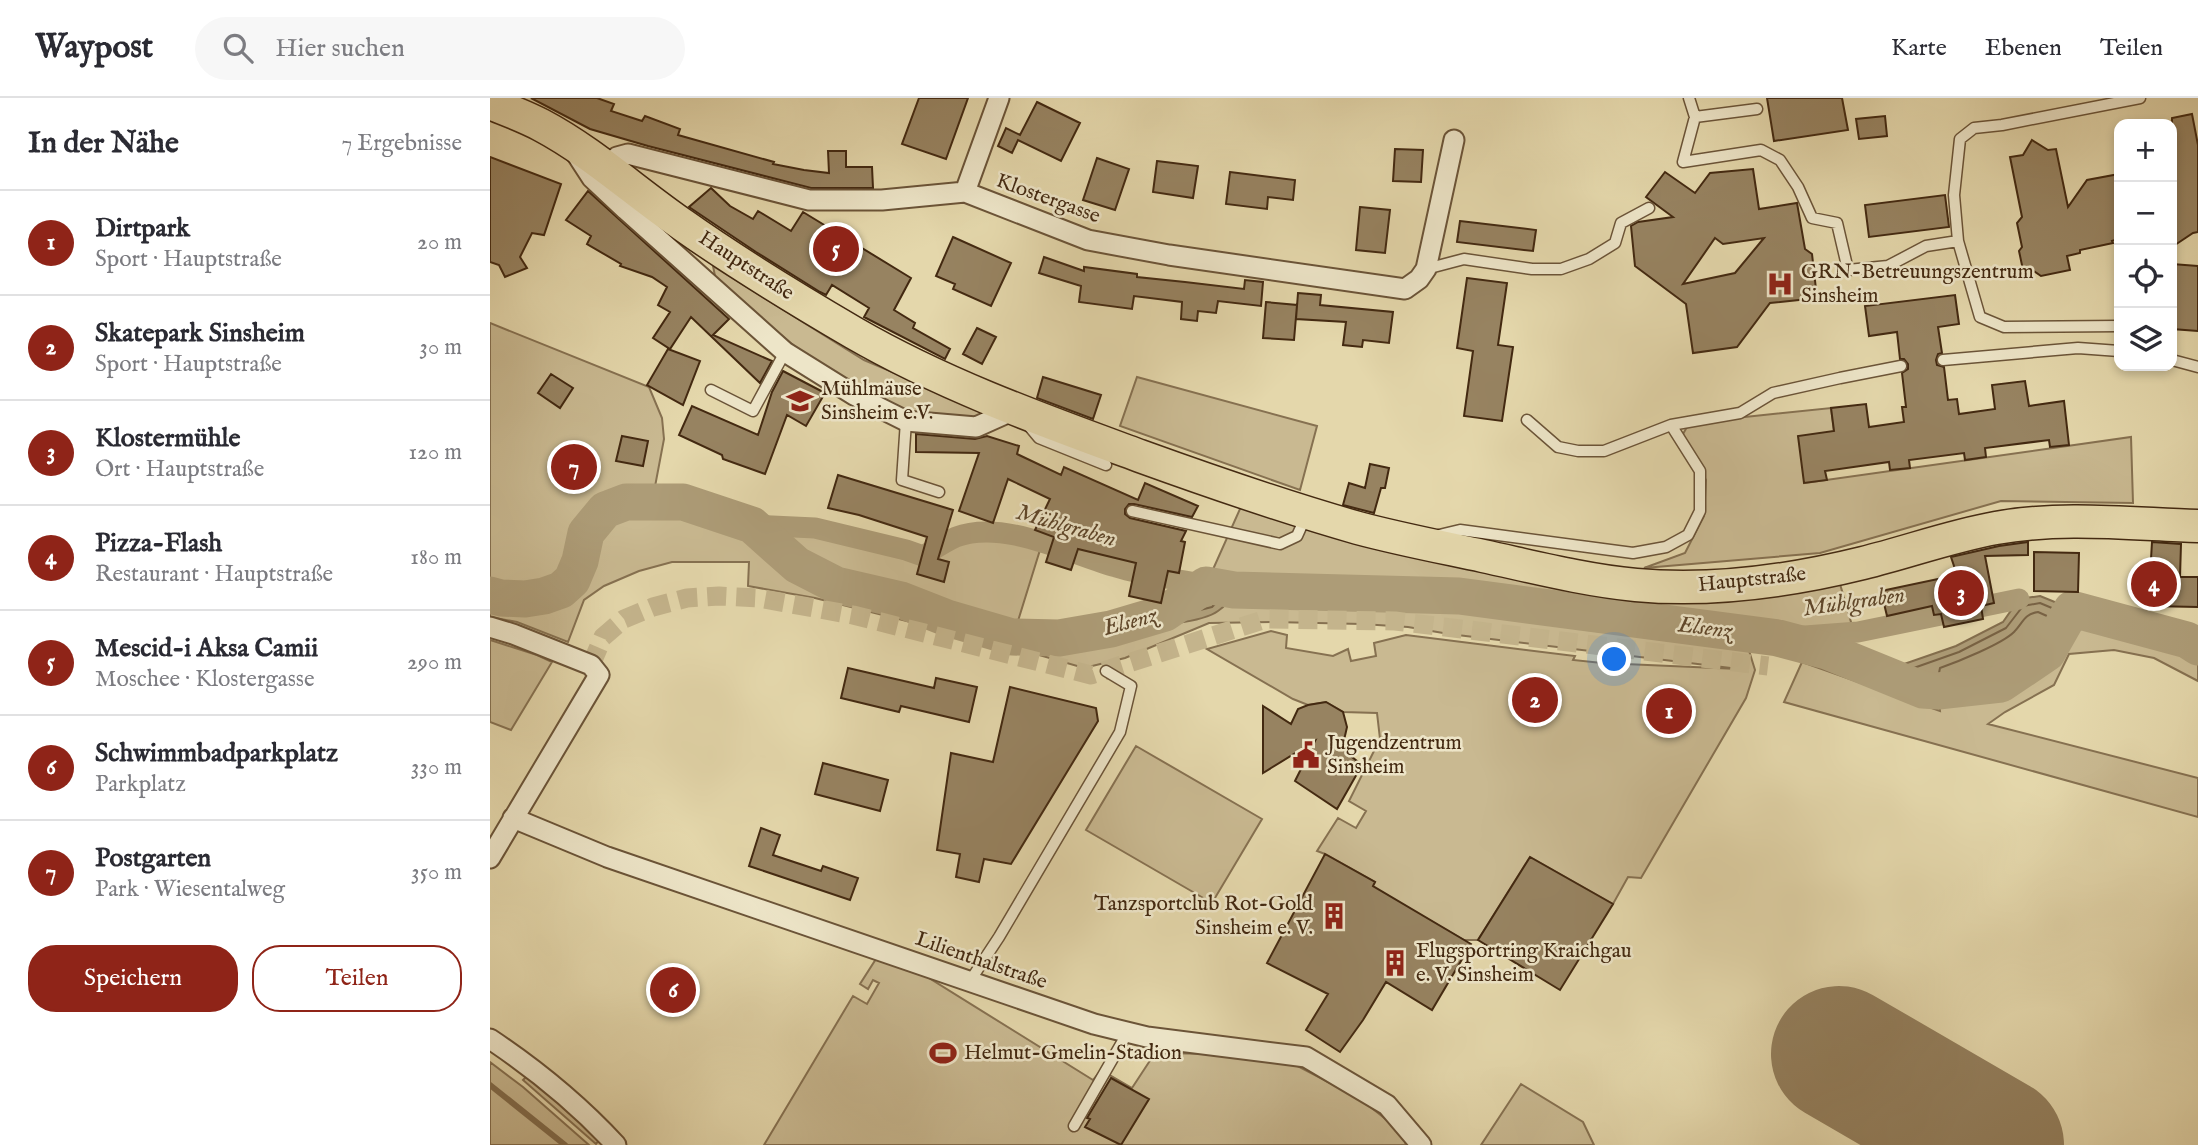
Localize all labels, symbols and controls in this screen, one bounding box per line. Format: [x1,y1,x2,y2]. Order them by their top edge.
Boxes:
search box [195,17,685,80]
text: Waypost [35,27,153,69]
icon: search [219,29,257,67]
text: Hier suchen [275,32,405,65]
text: Karte [1891,33,1947,64]
text: Ebenen [1985,33,2062,64]
text: Teilen [2100,33,2163,64]
map controls [2114,119,2177,371]
button: + [2114,119,2177,182]
text: In der Nähe [28,125,179,163]
text: 7 Ergebnisse [341,129,462,158]
street label: Klostergasse [992,168,1104,230]
button: − [2114,182,2177,245]
text: Dirtpark [95,212,190,245]
pin: 5 [813,223,859,275]
street label: Hauptstraße [693,225,799,307]
text: 1 [47,228,55,257]
text: 20 m [417,228,462,257]
text: Sport · Hauptstraße [95,245,282,274]
button: locate [2114,245,2177,308]
place label: GRN-Betreuungszentrum Sinsheim [1801,259,2034,310]
hospital icon: GRN-Betreuungszentrum Sinsheim [1765,269,1795,299]
button: layers [2114,308,2177,371]
text: Skatepark Sinsheim [95,317,305,350]
text: 2 [46,333,56,362]
text: 30 m [419,333,462,362]
text: Sport · Hauptstraße [95,350,282,379]
place label: Mühlmäuse Sinsheim e.V. [821,376,933,427]
school or university icon: Mühlmäuse Sinsheim e.V. [785,386,815,416]
text: Klostermühle [95,422,240,455]
text: 3 [47,438,55,467]
text: 120 m [409,438,462,467]
pin: 7 [551,441,597,493]
text: Ort · Hauptstraße [95,455,264,484]
water label: Mühlgraben [1012,498,1119,555]
text: Pizza-Flash [95,527,222,560]
text: 4 [45,543,57,572]
text: 180 m [410,543,462,572]
pin: 4 [2131,558,2177,610]
text: Restaurant · Hauptstraße [95,560,333,589]
street label: Hauptstraße [1697,561,1808,599]
pin: 3 [1938,567,1984,619]
water label: Mühlgraben [1801,581,1907,624]
water label: Elsenz [1099,600,1162,643]
water label: Elsenz [1675,610,1736,646]
text: Mescid-i Aksa Camii [95,632,318,665]
your location [1597,642,1631,676]
text: 5 [47,648,55,677]
text: 290 m [407,648,462,677]
text: Moschee · Klostergasse [95,665,314,694]
pin: 2 [1512,674,1558,726]
pin: 1 [1646,685,1692,737]
place label: Jugendzentrum Sinsheim [1325,730,1462,781]
text: Schwimmbadparkplatz [95,737,338,770]
public building icon: Jugendzentrum Sinsheim [1291,740,1321,770]
text: 6 [46,753,56,782]
text: 330 m [411,753,462,782]
text: Parkplatz [95,770,186,799]
text: Postgarten [95,842,211,875]
text: 7 [46,858,56,887]
text: 350 m [411,858,462,887]
text: Park · Wiesentalweg [95,875,285,904]
place label: Tanzsportclub Rot-Gold Sinsheim e. V. [1094,891,1314,942]
building icon: Tanzsportclub Rot-Gold Sinsheim e. V. [1319,901,1349,931]
street label: Lilienthalstraße [912,926,1051,996]
place label: Flugsportring Kraichgau e. V. Sinsheim [1416,938,1632,989]
button: Speichern [28,945,238,1012]
button: Teilen [252,945,462,1012]
building icon: Flugsportring Kraichgau e. V. Sinsheim [1380,948,1410,978]
pin: 6 [650,964,696,1016]
sports icon: Helmut-Gmelin-Stadion [928,1038,958,1068]
place label: Helmut-Gmelin-Stadion [964,1040,1182,1067]

